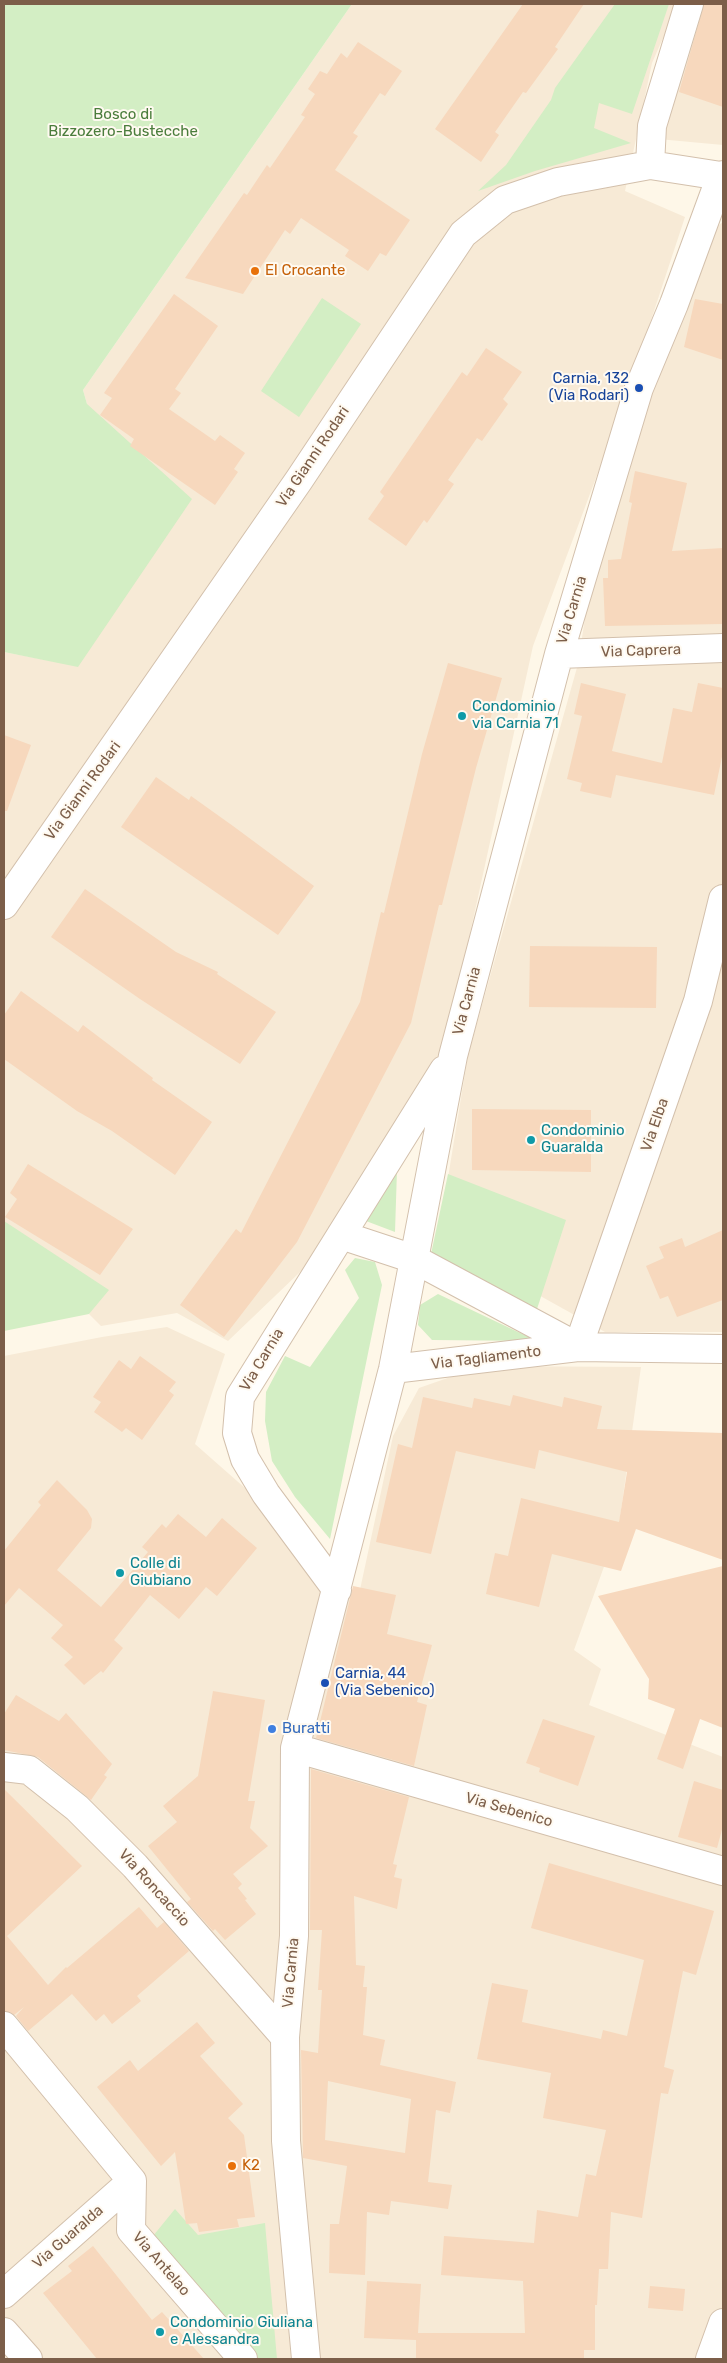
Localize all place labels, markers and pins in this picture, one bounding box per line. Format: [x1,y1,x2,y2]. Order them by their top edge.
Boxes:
place label: El Crocante [265,262,345,280]
marker: El Crocante [249,265,261,277]
place label: Carnia, 132 (Via Rodari) [549,370,629,405]
marker: Carnia, 132 (Via Rodari) [633,382,645,394]
place label: Condominio via Carnia 71 [472,698,559,733]
marker: Condominio via Carnia 71 [456,710,468,722]
place label: Condominio Guaralda [541,1122,625,1157]
marker: Condominio Guaralda [525,1134,537,1146]
place label: Colle di Giubiano [130,1555,191,1590]
marker: Colle di Giubiano [114,1567,126,1579]
place label: Carnia, 44 (Via Sebenico) [335,1665,435,1700]
marker: Carnia, 44 (Via Sebenico) [319,1677,331,1689]
place label: Buratti [282,1720,330,1738]
marker: Buratti [266,1723,278,1735]
place label: K2 [242,2157,260,2175]
marker: K2 [226,2160,238,2172]
place label: Condominio Giuliana e Alessandra [170,2314,313,2349]
marker: Condominio Giuliana e Alessandra [154,2326,166,2338]

